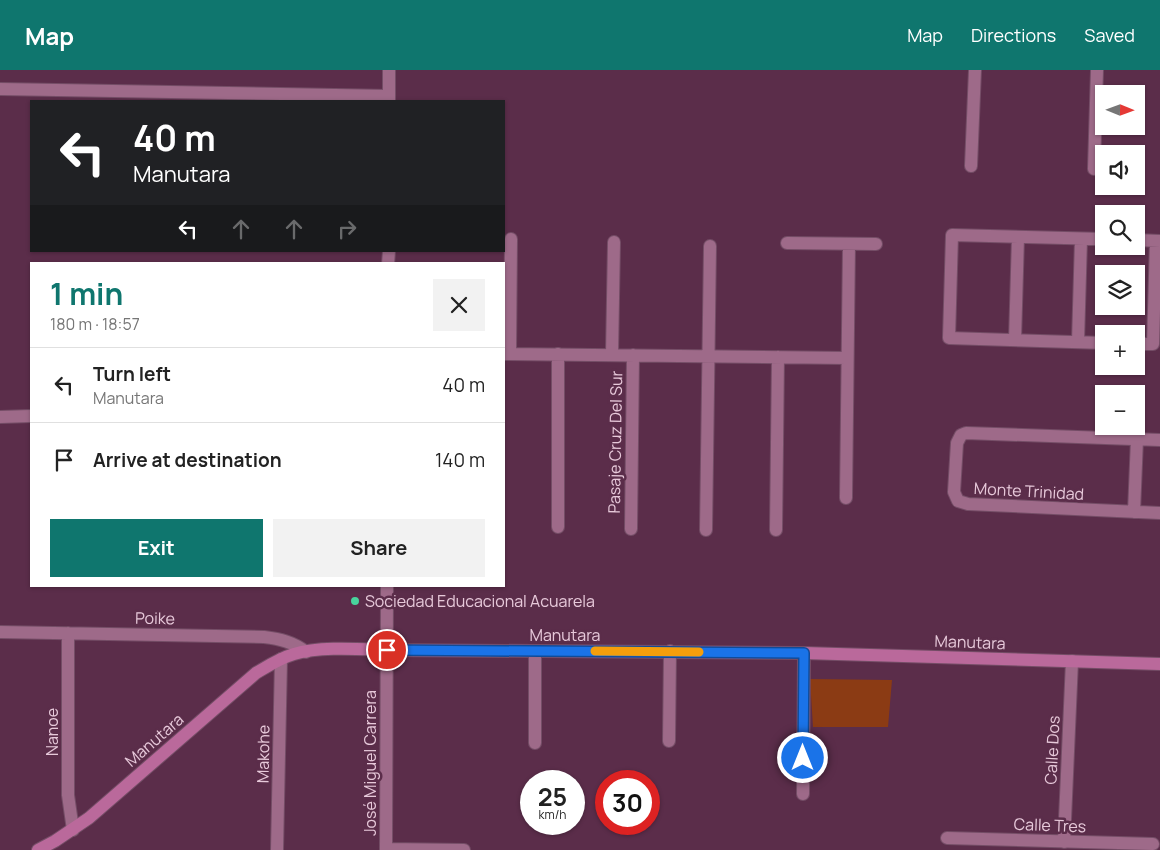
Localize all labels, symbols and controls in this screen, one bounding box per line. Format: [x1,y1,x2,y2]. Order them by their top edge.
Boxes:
text: Map [25,19,74,52]
text: Map [907,23,943,47]
text: Directions [971,23,1056,47]
text: Saved [1084,23,1135,47]
north arrow [1095,85,1145,135]
map controls [1095,85,1145,435]
text: 40 m [133,114,216,162]
icon: left [50,120,115,185]
button: sound [1095,145,1145,195]
text: Manutara [133,159,231,189]
button: search [1095,205,1145,255]
icon: left [174,215,202,243]
icon: ahead [227,215,255,243]
icon: ahead [280,215,308,243]
icon: right [333,215,361,243]
button: layers [1095,265,1145,315]
text: 1 min [50,273,123,314]
button: close [433,279,485,331]
text: 180 m · 18:57 [50,313,140,335]
button: + [1095,325,1145,375]
text: Turn left [93,361,171,387]
street label: Pasaje Cruz Del Sur [603,370,627,513]
icon: left [50,371,78,399]
text: 40 m [442,372,485,398]
button: − [1095,385,1145,435]
text: Manutara [93,387,164,409]
icon: arrive [50,446,78,474]
text: Arrive at destination [93,447,282,473]
text: 140 m [435,447,485,473]
street label: Monte Trinidad [973,477,1085,505]
button: Exit [50,519,263,577]
button: Share [273,519,485,577]
place label: Sociedad Educacional Acuarela [365,590,595,612]
marker: Sociedad Educacional Acuarela [349,595,361,607]
street label: Poike [135,607,175,629]
street label: Manutara [530,624,600,646]
pin [366,629,408,671]
street label: Manutara [934,630,1006,654]
icon: arrive [373,636,401,664]
street label: José Miguel Carrera [359,690,381,836]
street label: Nanoe [41,708,63,756]
street label: Manutara [120,708,188,772]
street label: Calle Dos [1039,715,1065,785]
street label: Makohe [251,725,275,783]
position arrow [776,731,828,783]
speed limit sign: 30 [595,770,660,835]
text: 25 [538,779,567,814]
text: km/h [539,806,566,823]
street label: Calle Tres [1013,813,1087,837]

